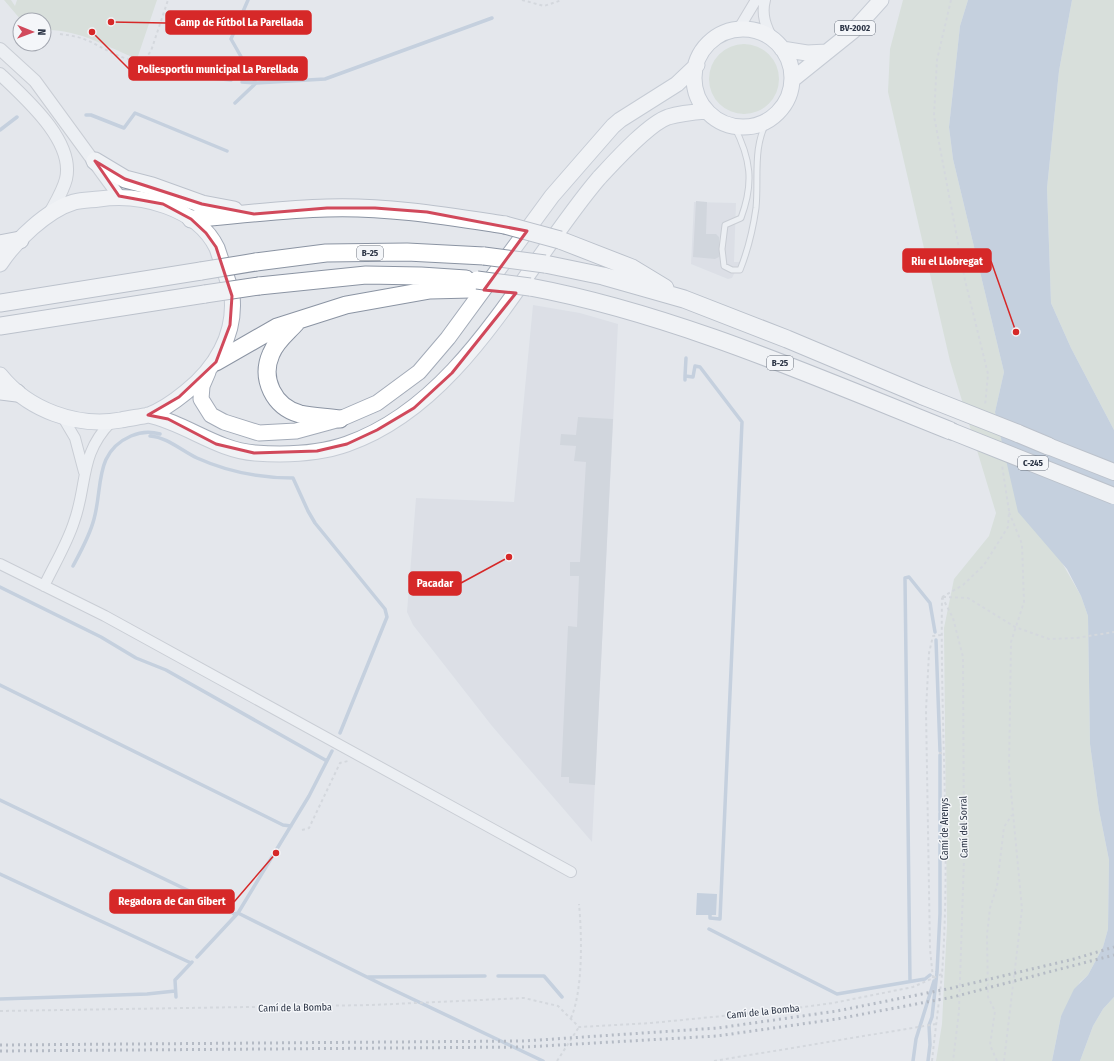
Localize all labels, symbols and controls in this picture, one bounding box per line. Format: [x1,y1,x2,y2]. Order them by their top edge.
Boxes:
callout: Camp de Fútbol La Parellada [166,11,311,34]
north arrow [12,12,52,52]
text: Camp de Fútbol La Parellada [175,16,304,29]
road number: BV-2002 [835,21,875,35]
text: N [35,29,48,36]
callout: Poliesportiu municipal La Parellada [129,57,307,80]
text: Poliesportiu municipal La Parellada [137,63,299,76]
road number: B-25 [357,246,383,260]
callout: Riu el Llobregat [903,249,991,272]
text: Riu el Llobregat [911,255,983,268]
road number: B-25 [767,356,793,370]
road number: C-245 [1018,456,1048,470]
callout: Pacadar [409,572,461,595]
text: Pacadar [417,577,454,590]
street label: Camí del Sorral [956,795,971,858]
street label: Camí de Arenys [938,798,951,860]
callout: Regadora de Can Gibert [110,890,234,913]
text: Regadora de Can Gibert [118,895,226,908]
street label: Camí de la Bomba [258,1000,332,1015]
street label: Camí de la Bomba [726,1001,800,1022]

